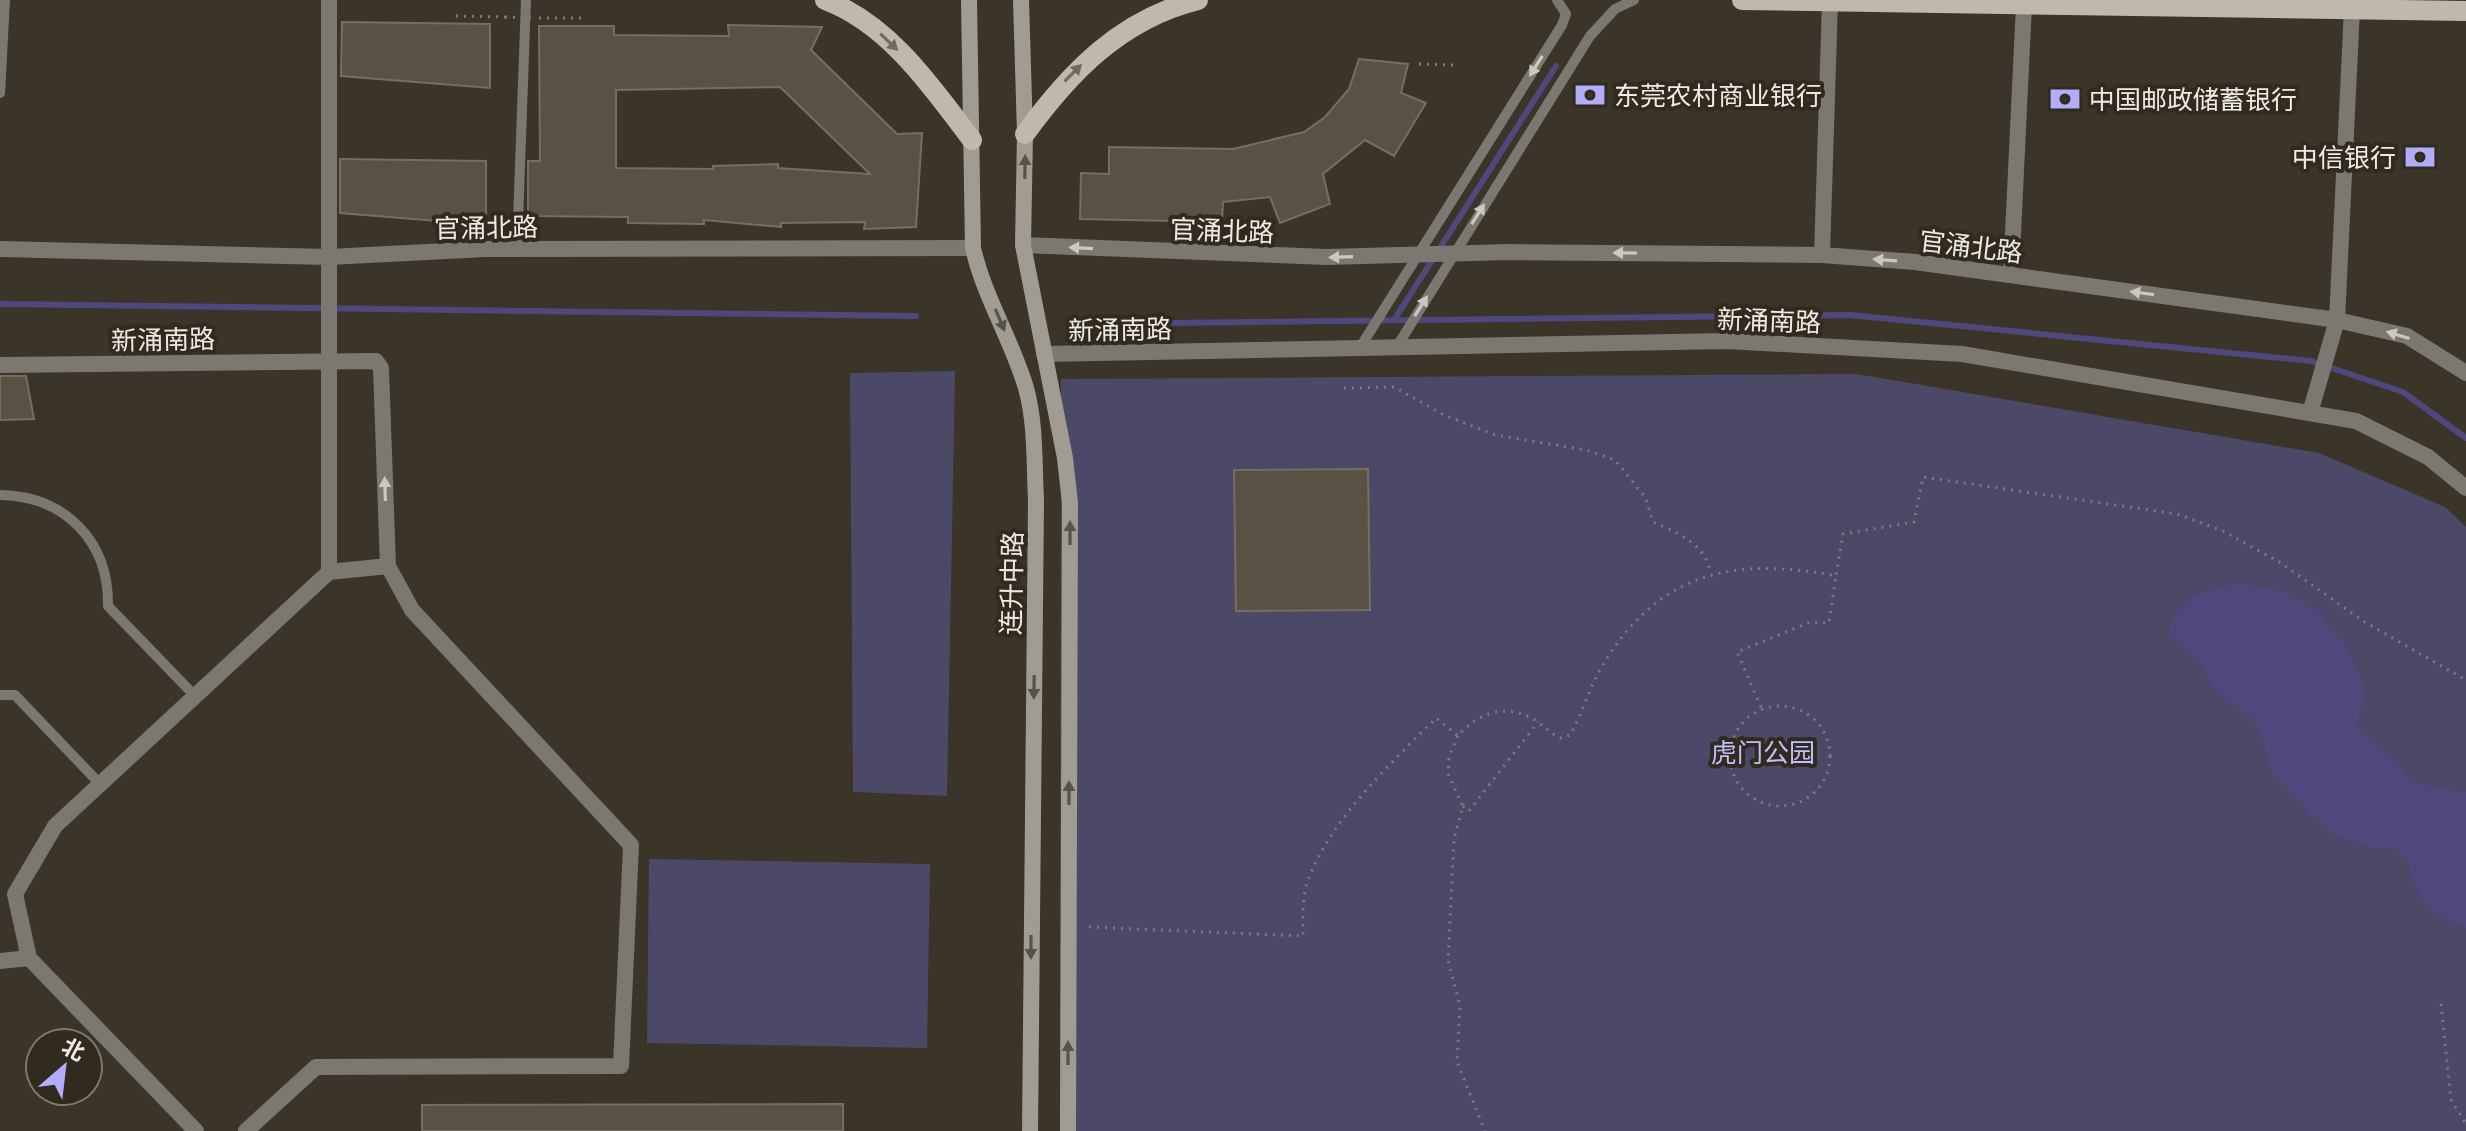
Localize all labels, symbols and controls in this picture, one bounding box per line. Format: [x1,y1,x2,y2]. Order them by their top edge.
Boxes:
one-way arrow [879,33,898,51]
one-way arrow [1530,55,1544,77]
one-way arrow [1064,64,1082,83]
place label: 东莞农村商业银行 [1614,77,1822,113]
bank icon: 东莞农村商业银行 [1573,78,1607,112]
place label: 中国邮政储蓄银行 [2089,81,2297,117]
bank icon: 中国邮政储蓄银行 [2048,82,2082,116]
place label: 中信银行 [2292,139,2396,175]
bank icon: 中信银行 [2403,140,2437,174]
one-way arrow [1018,154,1031,179]
one-way arrow [1471,203,1485,225]
street label: 官涌北路 [434,208,538,246]
street label: 官涌北路 [1169,210,1275,250]
street label: 官涌北路 [1917,222,2025,270]
one-way arrow [1069,241,1094,254]
one-way arrow [1612,247,1637,259]
one-way arrow [1328,250,1353,263]
one-way arrow [1872,253,1897,266]
one-way arrow [2129,286,2154,299]
one-way arrow [1414,295,1428,317]
street label: 新涌南路 [1716,300,1822,340]
one-way arrow [994,309,1007,332]
street label: 新涌南路 [1068,310,1172,348]
street label: 新涌南路 [111,320,215,358]
one-way arrow [2386,328,2410,341]
one-way arrow [379,476,392,501]
one-way arrow [1064,520,1076,545]
street label: 连升中路 [992,531,1030,635]
one-way arrow [1028,675,1040,700]
park label: 虎门公园 [1711,734,1815,770]
one-way arrow [1063,780,1075,805]
one-way arrow [1025,935,1037,960]
north arrow [24,1027,104,1107]
text: 北 [57,1030,91,1067]
one-way arrow [1062,1040,1074,1065]

